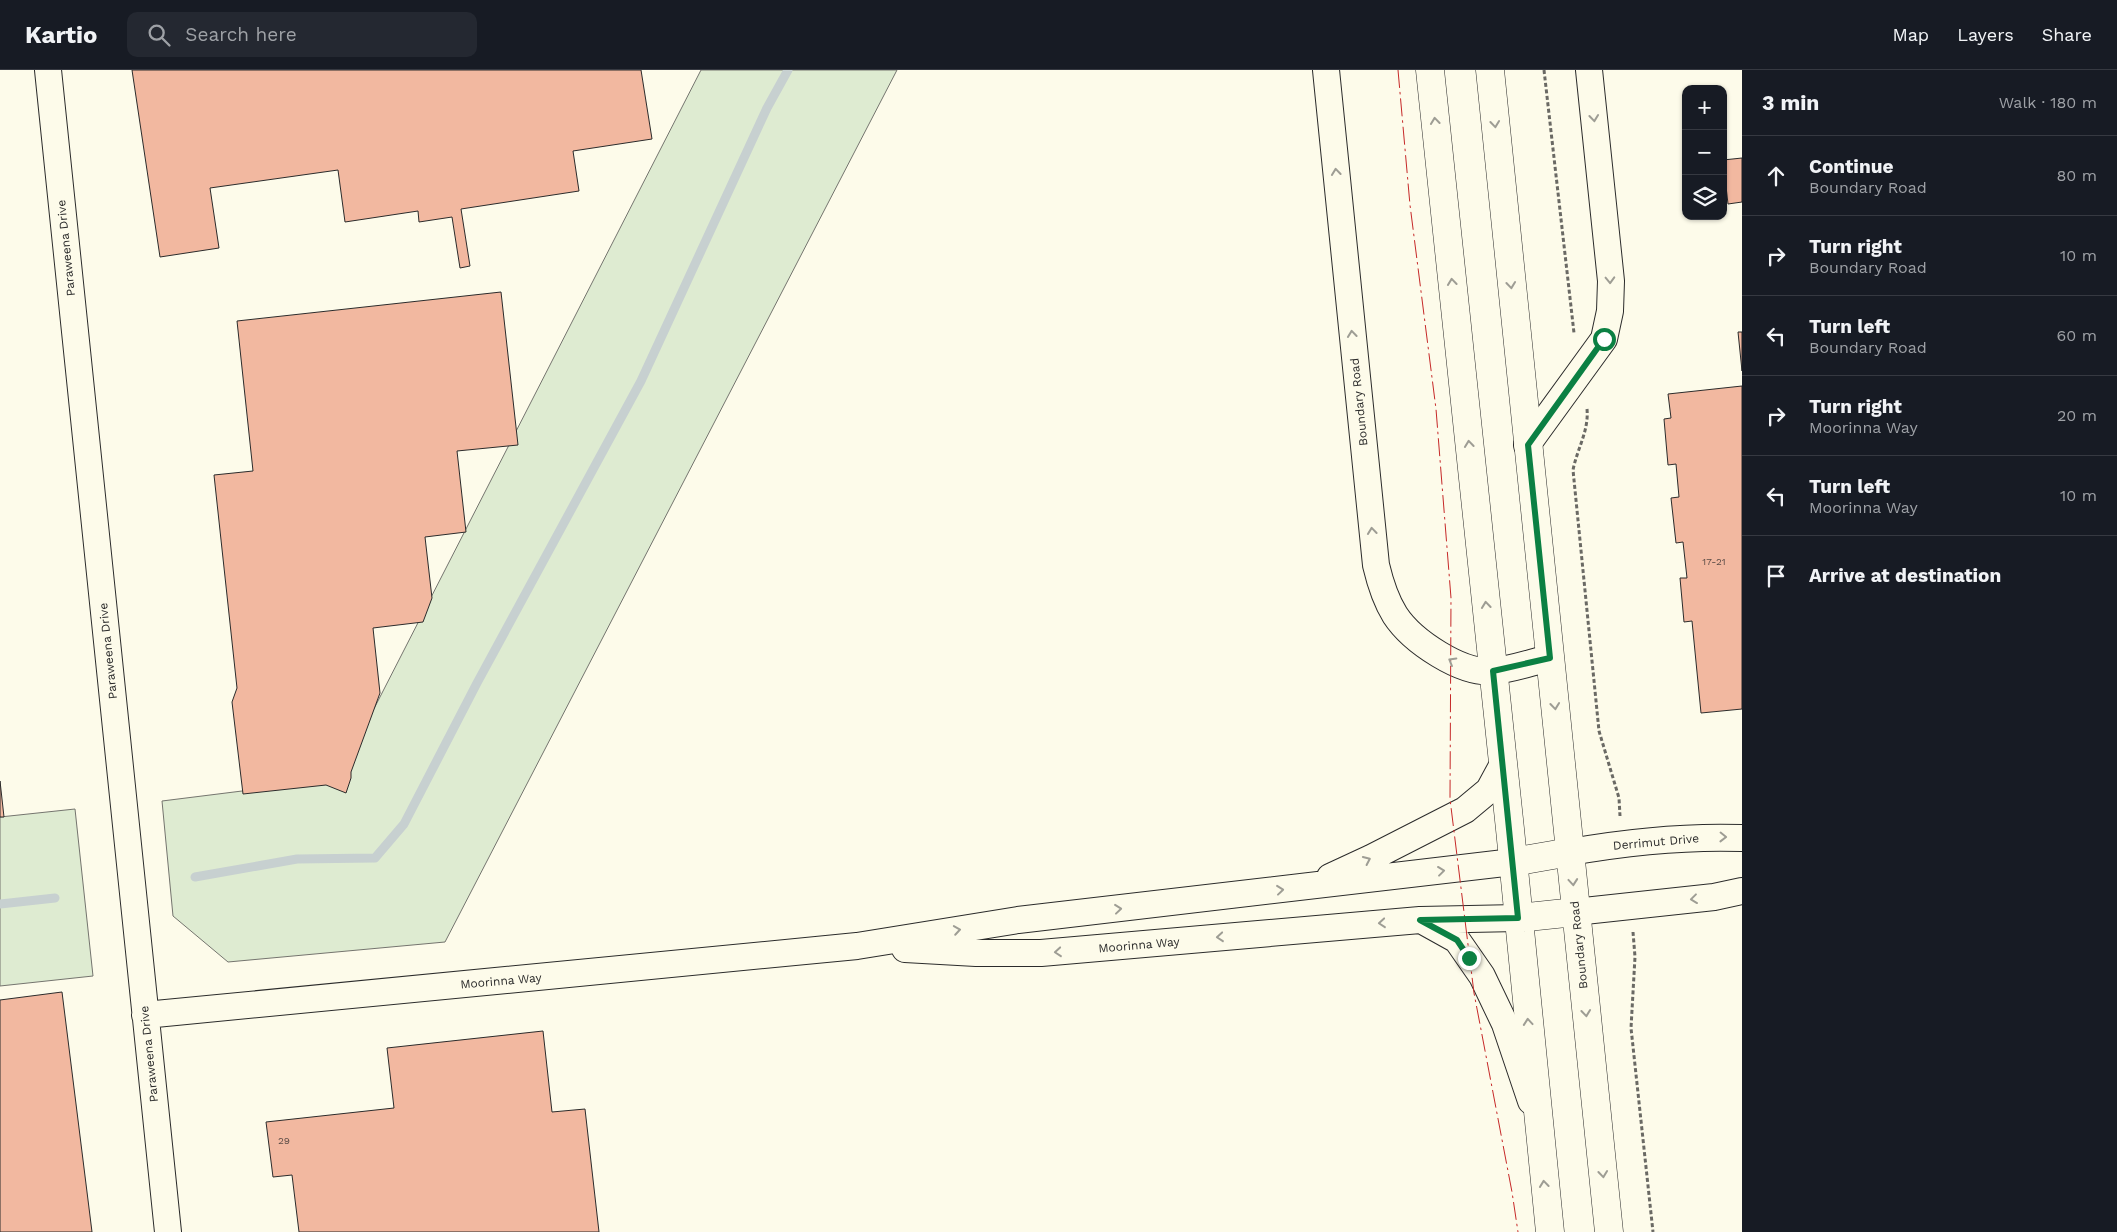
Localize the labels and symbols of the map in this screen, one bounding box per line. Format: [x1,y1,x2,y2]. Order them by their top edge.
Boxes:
one-way arrow [1588,115,1599,123]
one-way arrow [1430,116,1441,124]
one-way arrow [1489,120,1500,128]
one-way arrow [1331,168,1342,176]
street label: Paraweena Drive [54,199,78,297]
one-way arrow [1605,276,1616,284]
one-way arrow [1447,278,1458,286]
one-way arrow [1505,282,1516,290]
route start [1593,328,1616,351]
one-way arrow [1347,330,1358,338]
street label: Boundary Road [1347,357,1371,447]
one-way arrow [1464,439,1475,447]
one-way arrow [1367,526,1378,534]
house number: 17-21 [1702,556,1726,567]
one-way arrow [1481,601,1492,609]
street label: Paraweena Drive [96,602,120,700]
one-way arrow [1449,657,1458,667]
one-way arrow [1549,702,1560,710]
street label: Derrimut Drive [1612,831,1700,853]
one-way arrow [1719,832,1727,843]
one-way arrow [1362,856,1371,866]
one-way arrow [1437,866,1445,877]
one-way arrow [1567,878,1578,886]
one-way arrow [1276,885,1284,896]
one-way arrow [1690,893,1698,904]
street label: Boundary Road [1567,900,1591,990]
one-way arrow [1114,904,1122,915]
one-way arrow [1378,917,1386,928]
one-way arrow [954,925,962,936]
one-way arrow [1216,932,1224,943]
street label: Moorinna Way [1098,934,1181,956]
one-way arrow [1054,946,1062,957]
route end [1458,947,1481,970]
street label: Moorinna Way [460,970,543,992]
street label: Paraweena Drive [137,1005,161,1103]
one-way arrow [1580,1009,1591,1017]
one-way arrow [1523,1018,1534,1026]
house number: 29 [278,1135,290,1146]
one-way arrow [1597,1170,1608,1178]
one-way arrow [1539,1179,1550,1187]

